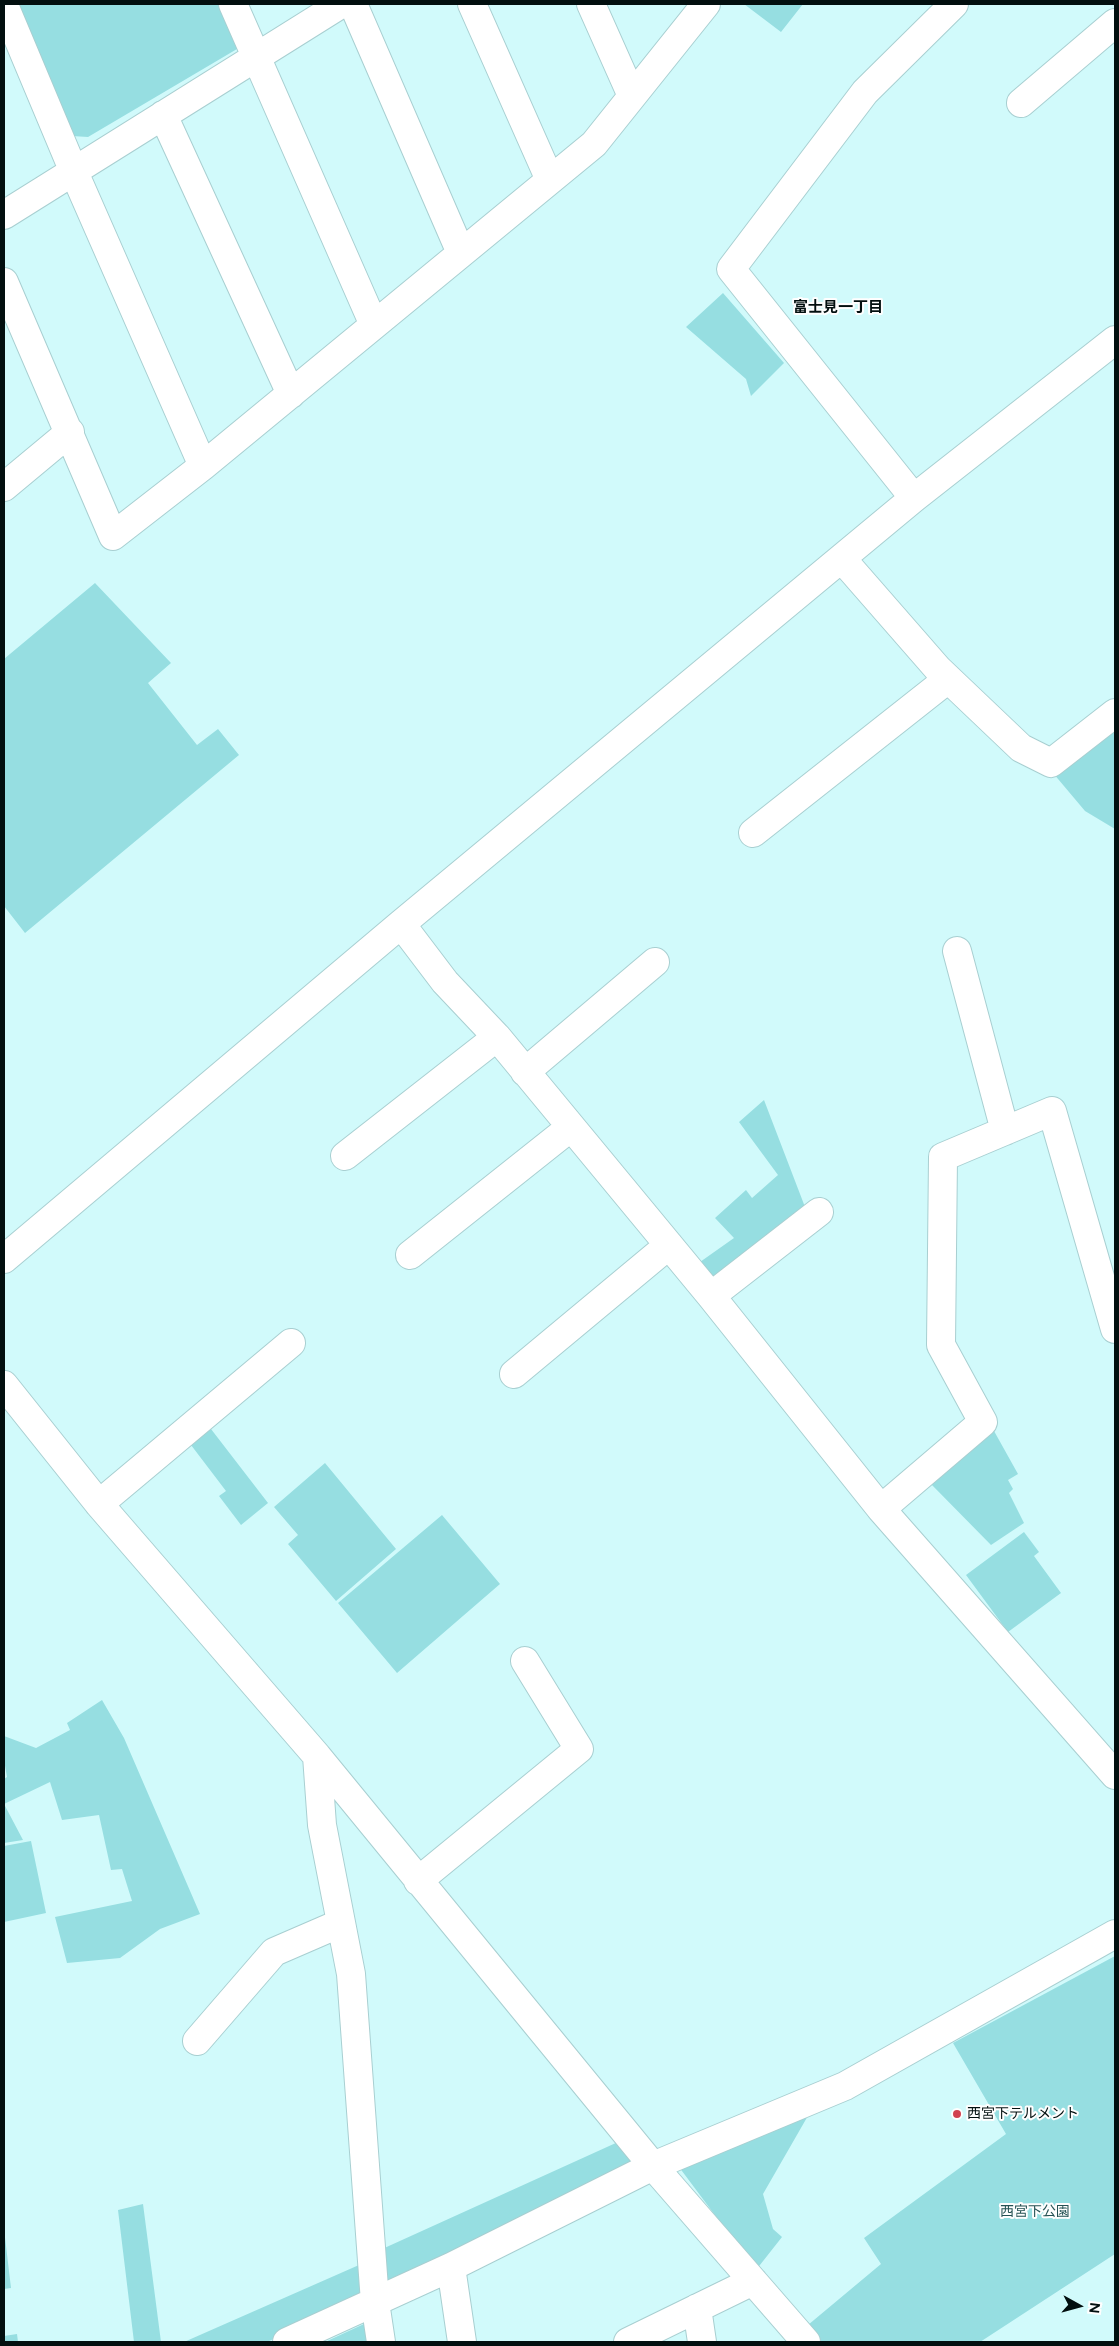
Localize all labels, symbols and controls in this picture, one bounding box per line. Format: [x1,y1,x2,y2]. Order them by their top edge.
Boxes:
district label: 富士見一丁目 [793,299,883,317]
place label: 西宮下テルメント [967,2106,1079,2122]
marker: 西宮下テルメント [951,2108,963,2120]
park label: 西宮下公園 [1000,2204,1070,2220]
north arrow [1054,2281,1104,2331]
text: N [1085,2301,1103,2314]

